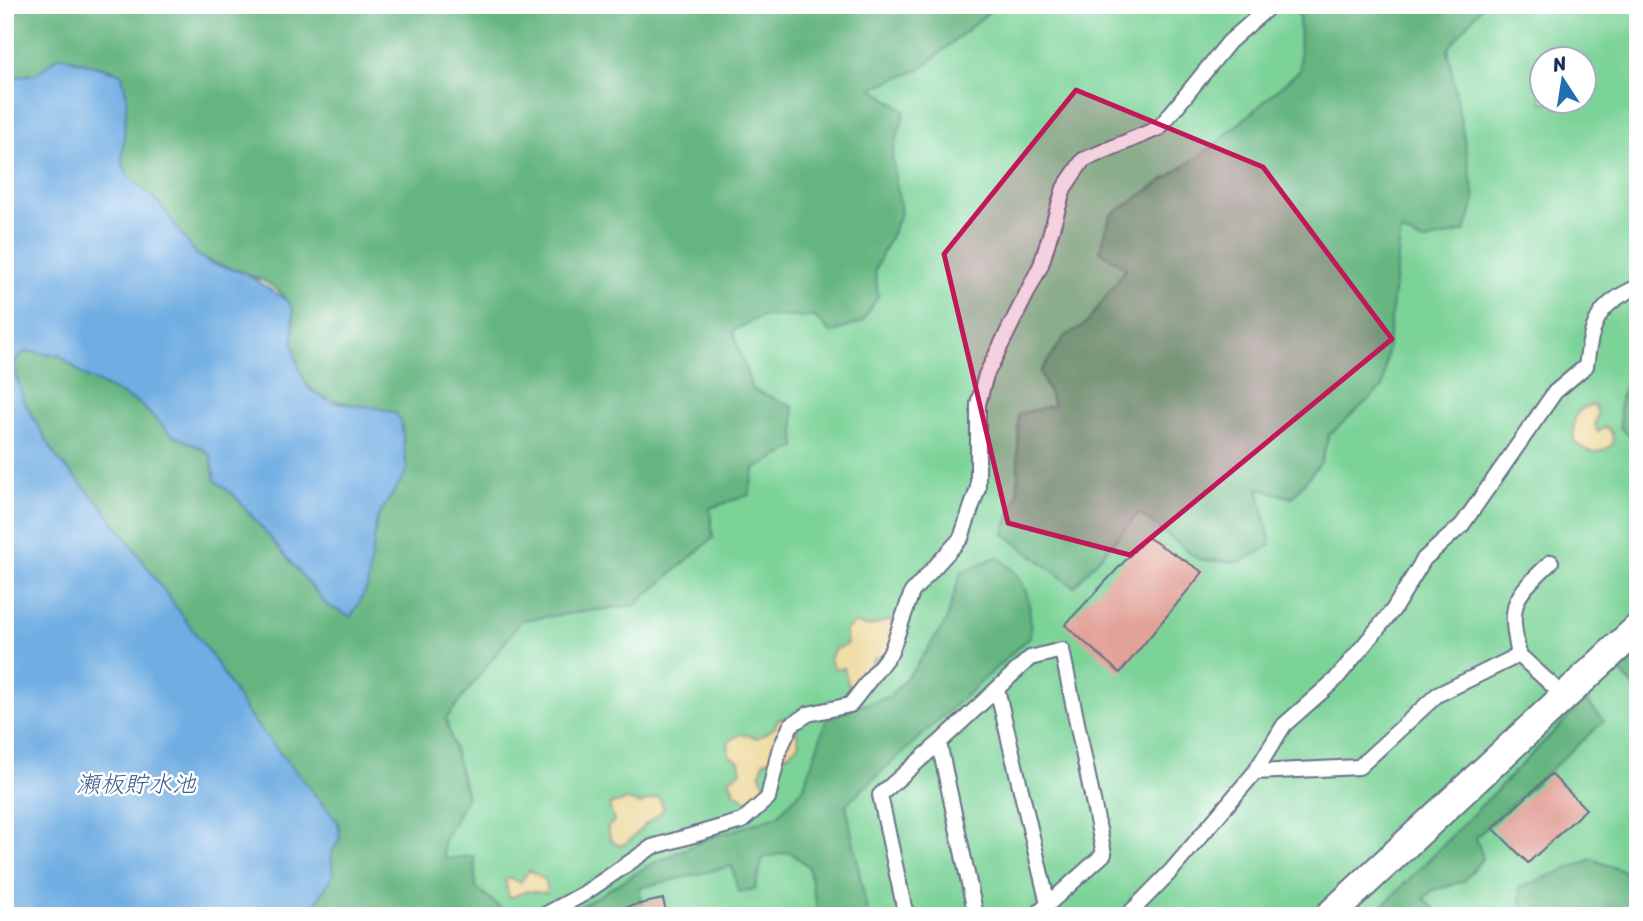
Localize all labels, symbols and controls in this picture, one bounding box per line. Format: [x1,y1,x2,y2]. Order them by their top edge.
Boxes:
north arrow [1528,46,1598,116]
text: N [1549,46,1570,82]
water label: 瀬板貯水池 [76,763,197,805]

